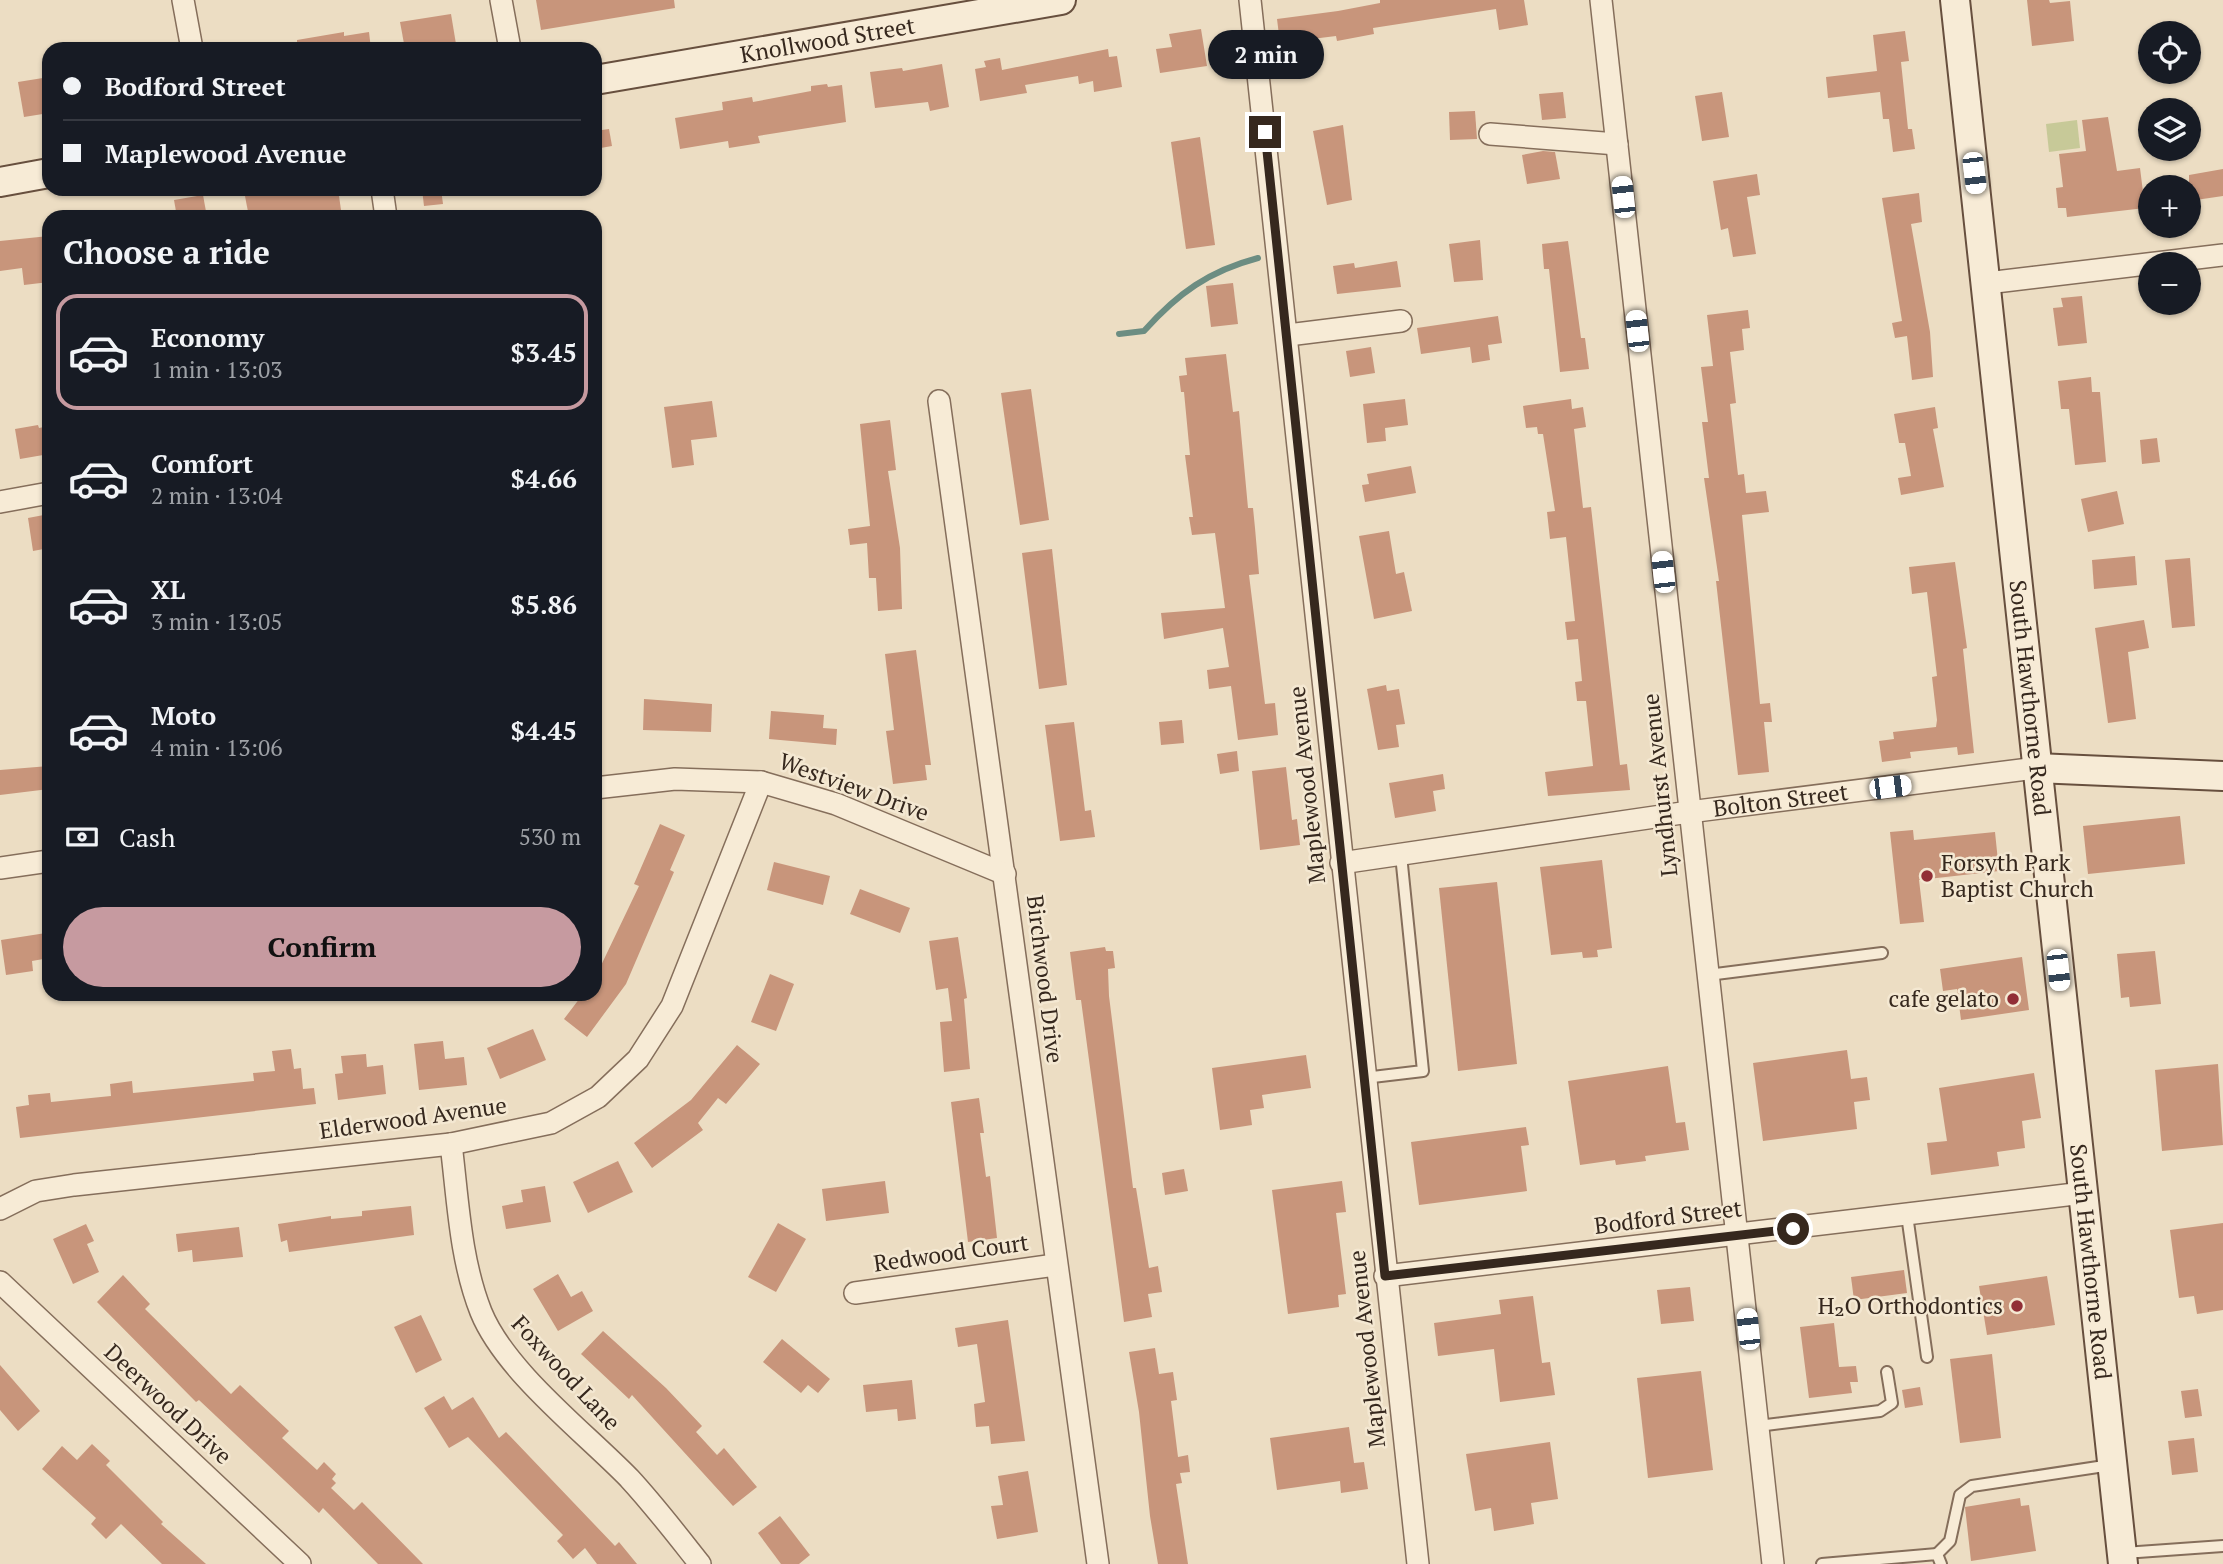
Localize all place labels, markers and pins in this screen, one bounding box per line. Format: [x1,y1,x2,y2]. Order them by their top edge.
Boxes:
place label: Forsyth Park Baptist Church [1941,847,2094,904]
marker: Forsyth Park Baptist Church [1919,868,1935,884]
place label: cafe gelato [1889,983,1999,1014]
marker: cafe gelato [2005,991,2021,1007]
place label: H₂O Orthodontics [1818,1290,2003,1321]
marker: H₂O Orthodontics [2009,1298,2025,1314]

